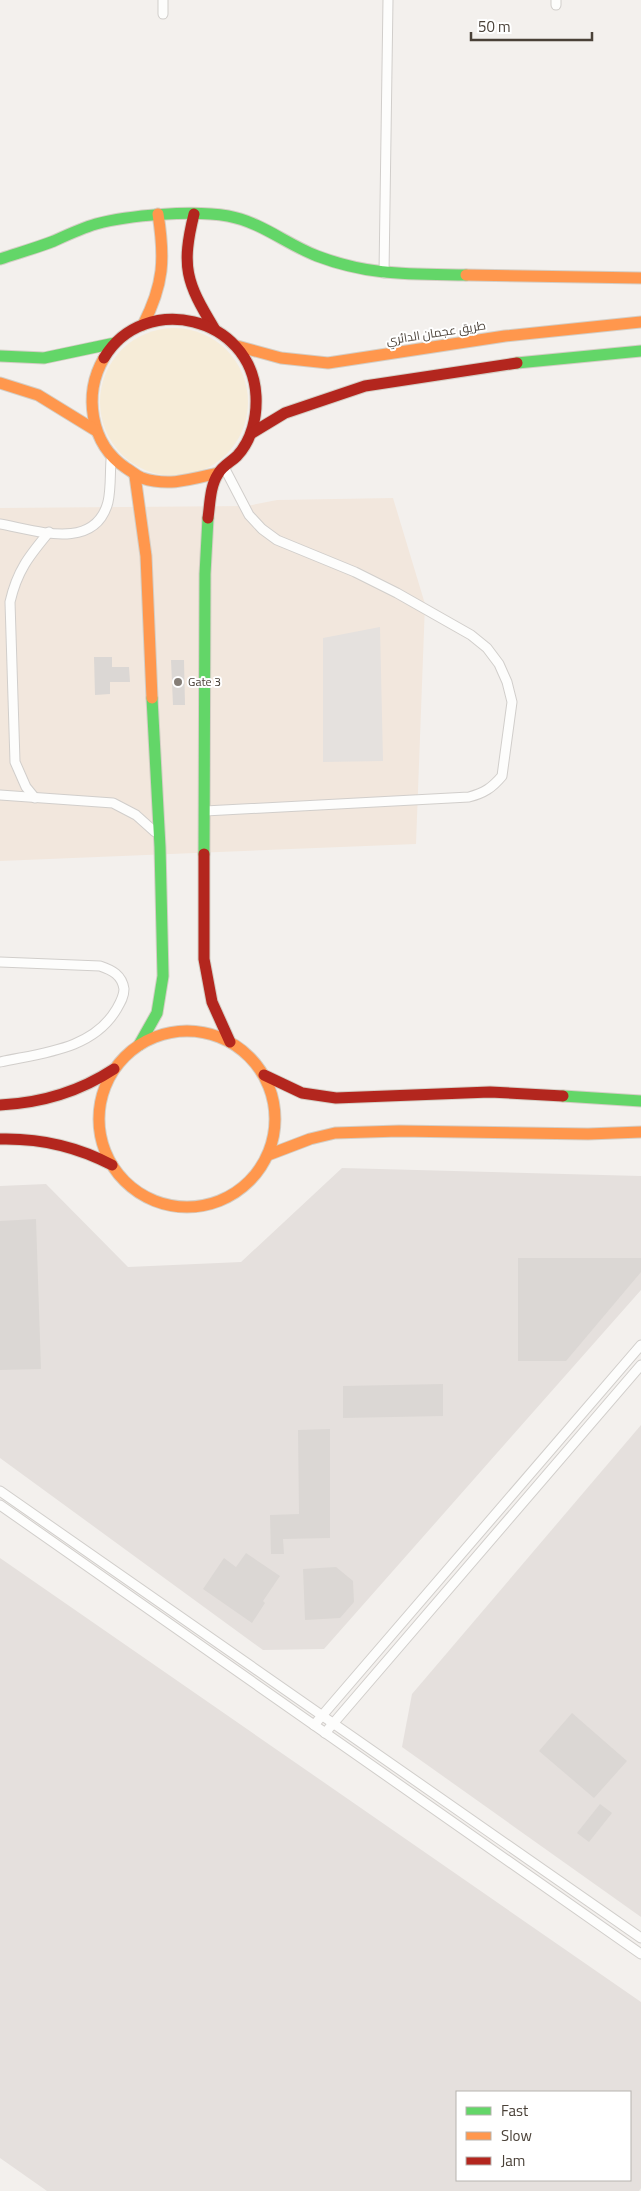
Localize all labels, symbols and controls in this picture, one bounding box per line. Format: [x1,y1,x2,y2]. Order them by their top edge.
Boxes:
scale bar [471,10,592,42]
text: 50 m [478,15,511,38]
street label: طريق عجمان الدائري [385,315,487,351]
place label: Gate 3 [188,672,221,691]
marker: Gate 3 [172,676,184,688]
legend [456,2091,631,2181]
text: Fast [501,2099,529,2122]
text: Slow [501,2124,532,2147]
text: Jam [501,2149,525,2172]

